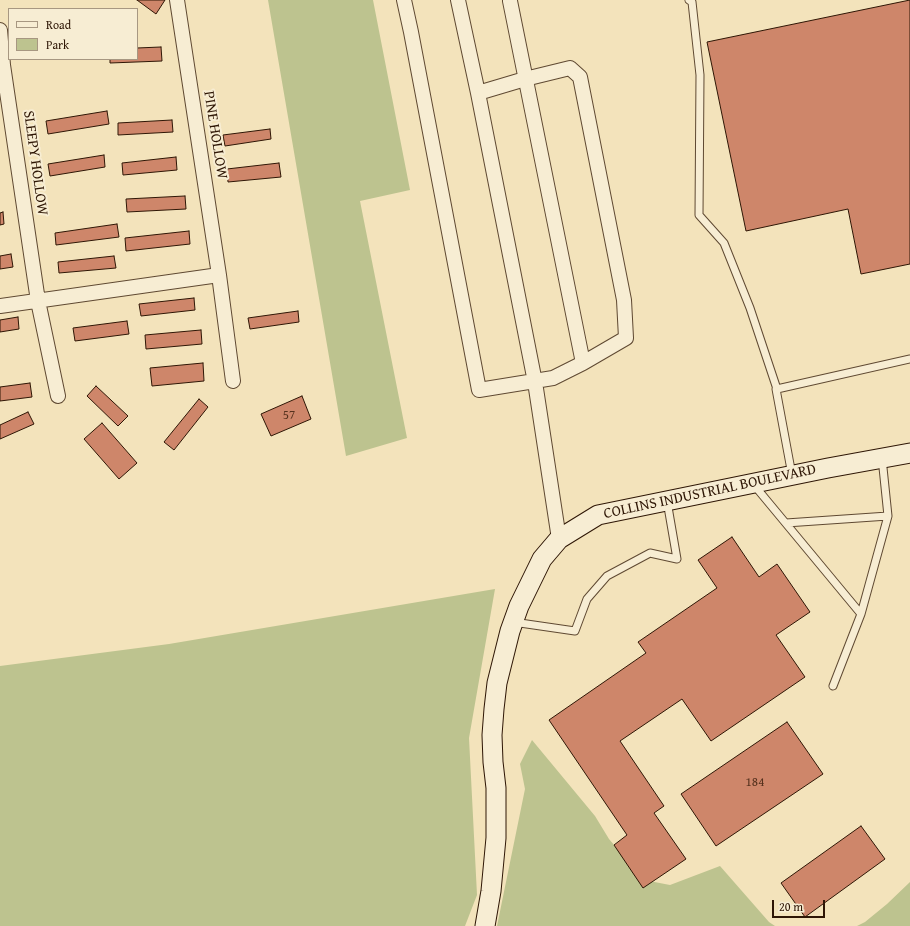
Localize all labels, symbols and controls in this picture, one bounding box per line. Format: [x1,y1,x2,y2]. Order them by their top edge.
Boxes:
legend [8,8,138,60]
text: Road [46,16,71,33]
text: Park [46,36,69,53]
street label: PINE HOLLOW [199,90,231,180]
street label: SLEEPY HOLLOW [19,109,51,217]
house number: 57 [283,408,295,424]
street label: COLLINS INDUSTRIAL BOULEVARD [602,461,818,523]
house number: 184 [746,775,764,791]
scale bar [774,892,827,918]
text: 20 m [779,898,803,915]

